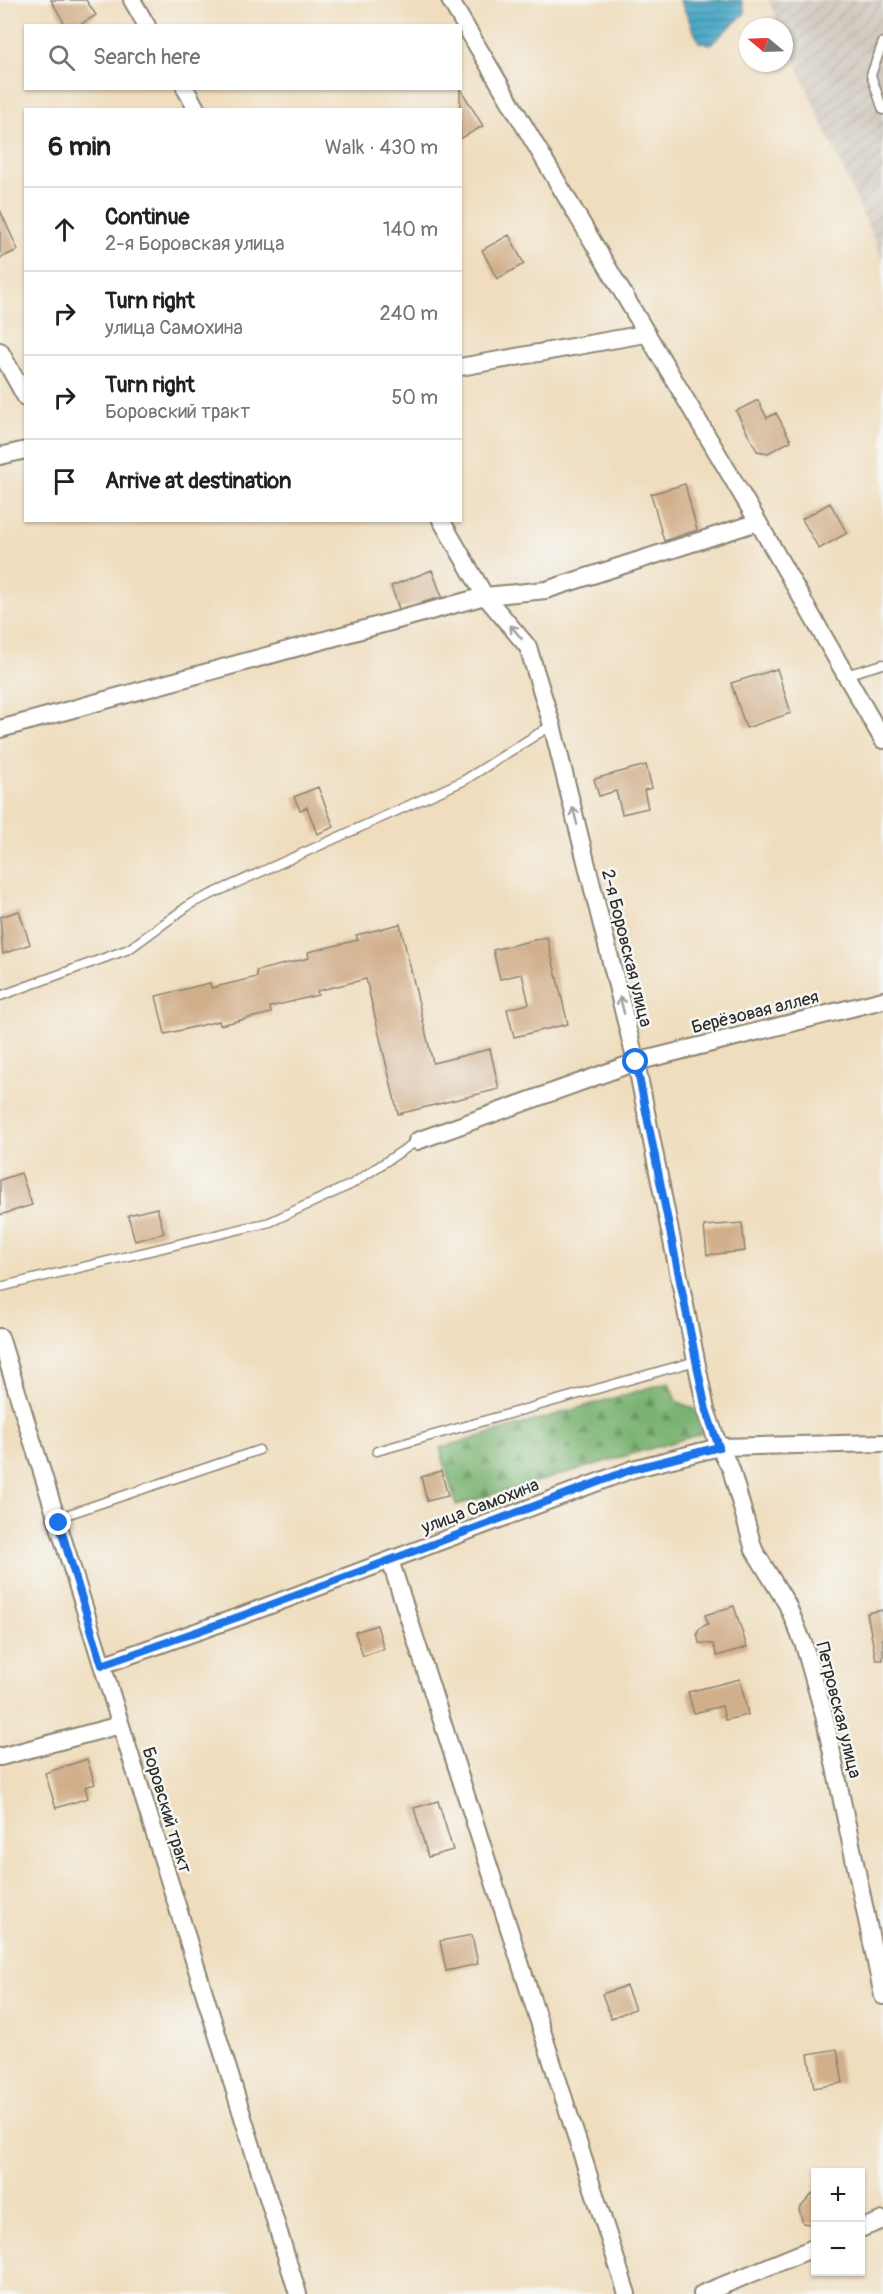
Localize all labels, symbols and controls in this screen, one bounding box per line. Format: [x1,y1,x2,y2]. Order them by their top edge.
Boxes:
north arrow [739,18,793,72]
search box [24,24,462,90]
icon: search [45,41,78,74]
text: Search here [93,43,200,71]
text: 6 min [48,131,111,163]
text: Walk · 430 m [325,135,438,160]
text: Continue [105,203,189,231]
icon: ahead [48,213,81,246]
text: 140 m [383,217,438,242]
text: 2-я Боровская улица [105,231,285,256]
text: Turn right [105,287,195,315]
icon: right [48,297,81,330]
text: 240 m [379,301,438,326]
text: улица Самохина [105,315,243,340]
text: Turn right [105,371,195,399]
icon: right [48,381,81,414]
text: 50 m [391,385,438,410]
text: Боровский тракт [105,399,250,424]
icon: arrive [48,465,81,498]
text: Arrive at destination [105,467,291,495]
one-way arrow [509,624,522,640]
one-way arrow [568,807,580,826]
street label: 2-я Боровская улица [596,867,657,1029]
street label: Берёзовая аллея [689,986,821,1039]
one-way arrow [615,996,627,1015]
route start [622,1048,648,1074]
street label: улица Самохина [417,1473,542,1540]
route end [45,1509,71,1535]
street label: Петровская улица [810,1640,867,1781]
street label: Боровский тракт [136,1744,197,1876]
map controls [811,2168,865,2276]
button: + [811,2168,865,2222]
button: − [811,2222,865,2276]

